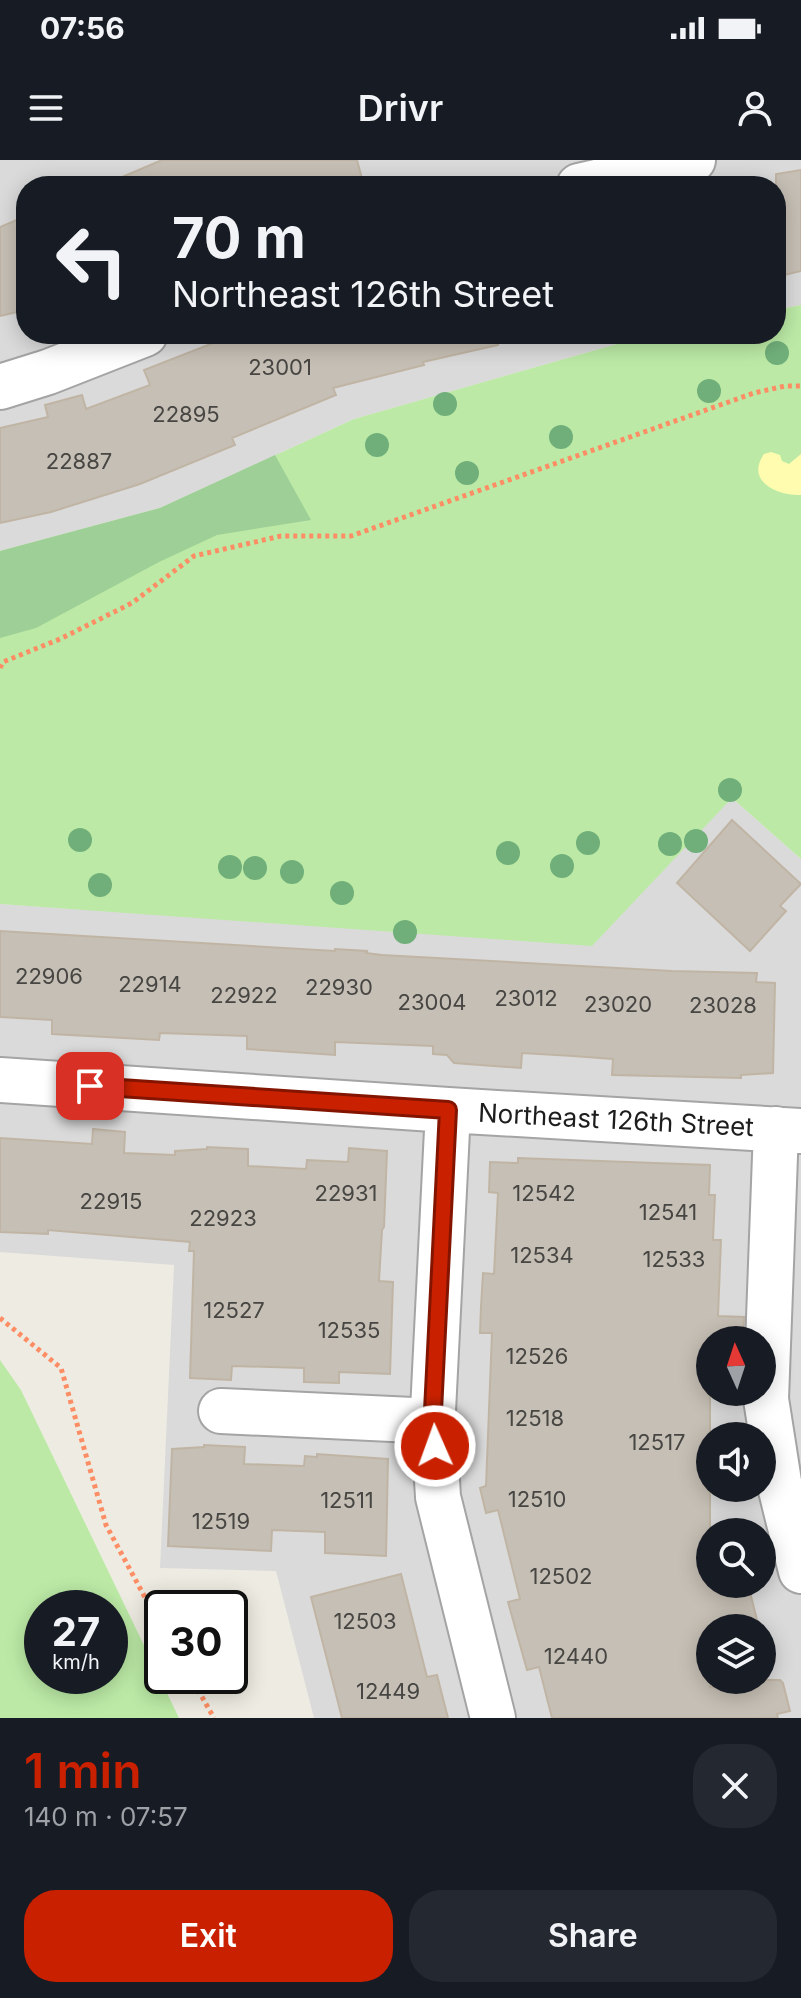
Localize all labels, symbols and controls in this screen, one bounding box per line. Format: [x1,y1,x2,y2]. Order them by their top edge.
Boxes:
text: 07:56 [40,10,125,46]
icon: menu [24,86,68,130]
text: Drivr [358,86,443,130]
icon: person [733,86,777,130]
text: 70 m [172,204,306,272]
icon: left [40,208,144,312]
text: Northeast 126th Street [172,272,554,316]
house number: 23001 [248,354,312,380]
house number: 22895 [152,401,220,427]
house number: 22887 [46,448,112,474]
house number: 22906 [15,963,83,989]
house number: 22914 [118,971,182,997]
house number: 22930 [305,974,373,1000]
house number: 22922 [210,982,278,1008]
house number: 23012 [494,985,558,1011]
house number: 23004 [398,989,466,1015]
house number: 23020 [584,991,652,1017]
house number: 23028 [689,992,757,1018]
pin [56,1052,124,1120]
icon: arrive [68,1064,112,1108]
street label: Northeast 126th Street [477,1097,755,1142]
house number: 22931 [314,1180,378,1206]
house number: 12542 [512,1180,576,1206]
house number: 22915 [80,1188,142,1214]
house number: 12541 [639,1199,697,1225]
house number: 22923 [189,1205,257,1231]
house number: 12534 [510,1242,574,1268]
house number: 12533 [643,1246,705,1272]
house number: 12527 [203,1297,265,1323]
house number: 12535 [318,1317,380,1343]
north arrow [696,1326,776,1406]
map controls [696,1326,776,1694]
house number: 12526 [506,1343,568,1369]
position arrow [393,1404,477,1488]
house number: 12518 [506,1405,564,1431]
button: sound [696,1422,776,1502]
house number: 12517 [628,1429,686,1455]
house number: 12510 [508,1486,566,1512]
house number: 12511 [320,1487,374,1513]
house number: 12519 [192,1508,250,1534]
button: search [696,1518,776,1598]
house number: 12502 [529,1563,593,1589]
speed limit sign: 30 [144,1590,248,1694]
text: 27 [52,1607,100,1656]
house number: 12503 [333,1608,397,1634]
button: layers [696,1614,776,1694]
house number: 12440 [544,1643,608,1669]
text: km/h [52,1650,100,1674]
house number: 12449 [356,1678,420,1704]
text: 1 min [24,1741,142,1800]
button: close [693,1744,777,1828]
text: 140 m · 07:57 [24,1801,188,1832]
button: Exit [24,1890,393,1982]
button: Share [409,1890,777,1982]

